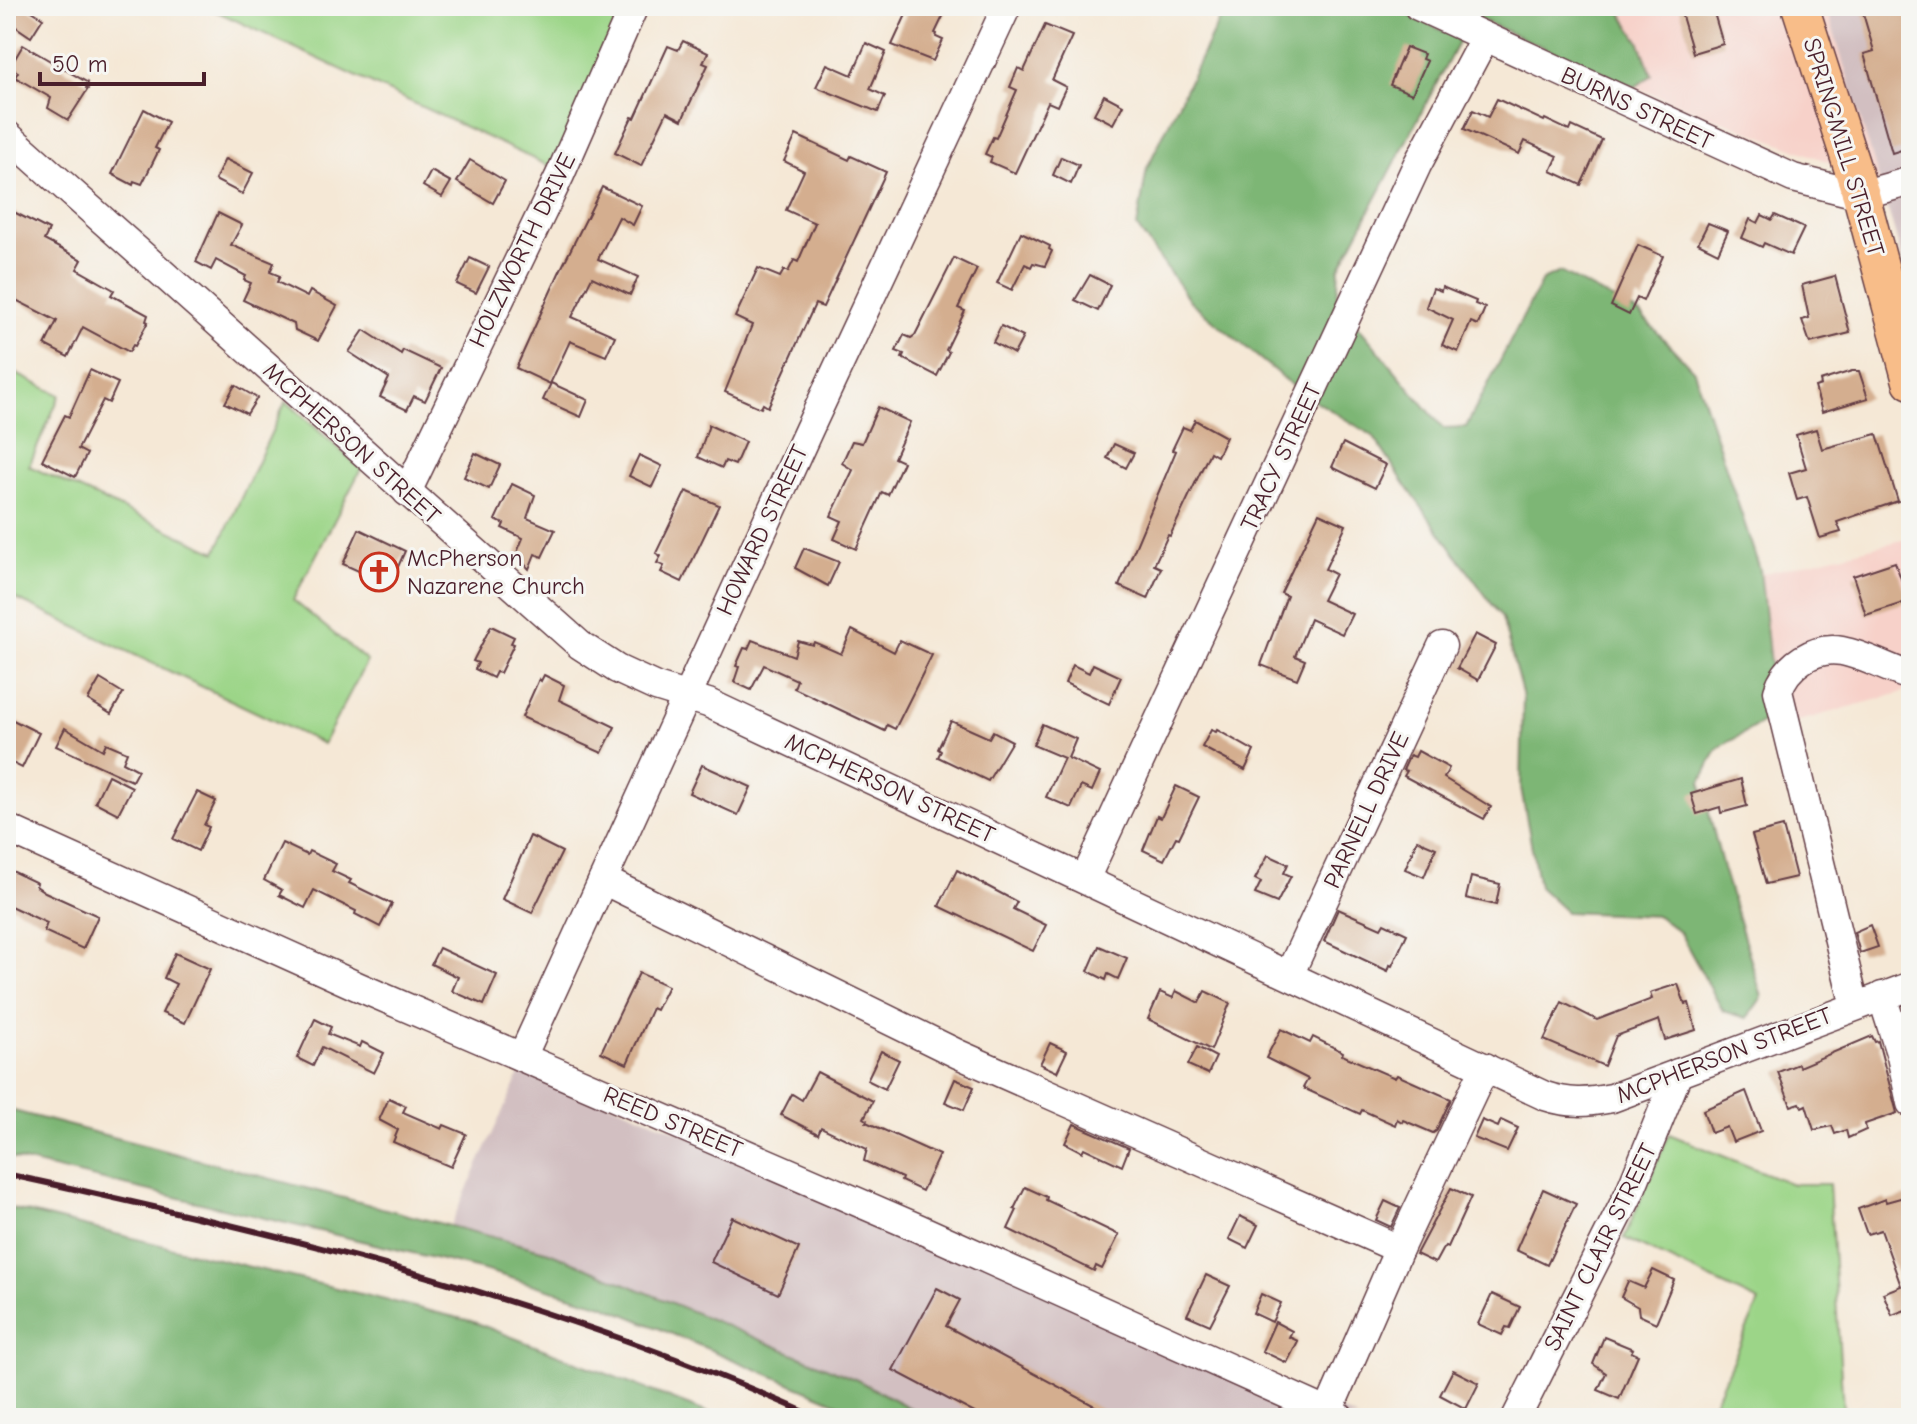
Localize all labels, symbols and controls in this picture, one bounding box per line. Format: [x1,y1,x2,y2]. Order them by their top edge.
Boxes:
street label: SPRINGMILL STREET [1798,35,1891,260]
scale bar [40,36,204,86]
text: 50 m [52,50,108,78]
street label: BURNS STREET [1557,61,1718,156]
street label: HOLZWORTH DRIVE [463,148,581,352]
street label: MCPHERSON STREET [258,356,447,530]
street label: TRACY STREET [1235,378,1328,535]
street label: HOWARD STREET [710,440,814,620]
place label: McPherson Nazarene Church [407,544,585,600]
church icon: McPherson Nazarene Church [358,551,400,593]
street label: MCPHERSON STREET [781,727,1000,849]
street label: PARNELL DRIVE [1318,727,1414,893]
street label: MCPHERSON STREET [1612,1001,1836,1109]
street label: REED STREET [599,1080,747,1164]
street label: SAINT CLAIR STREET [1538,1138,1663,1355]

